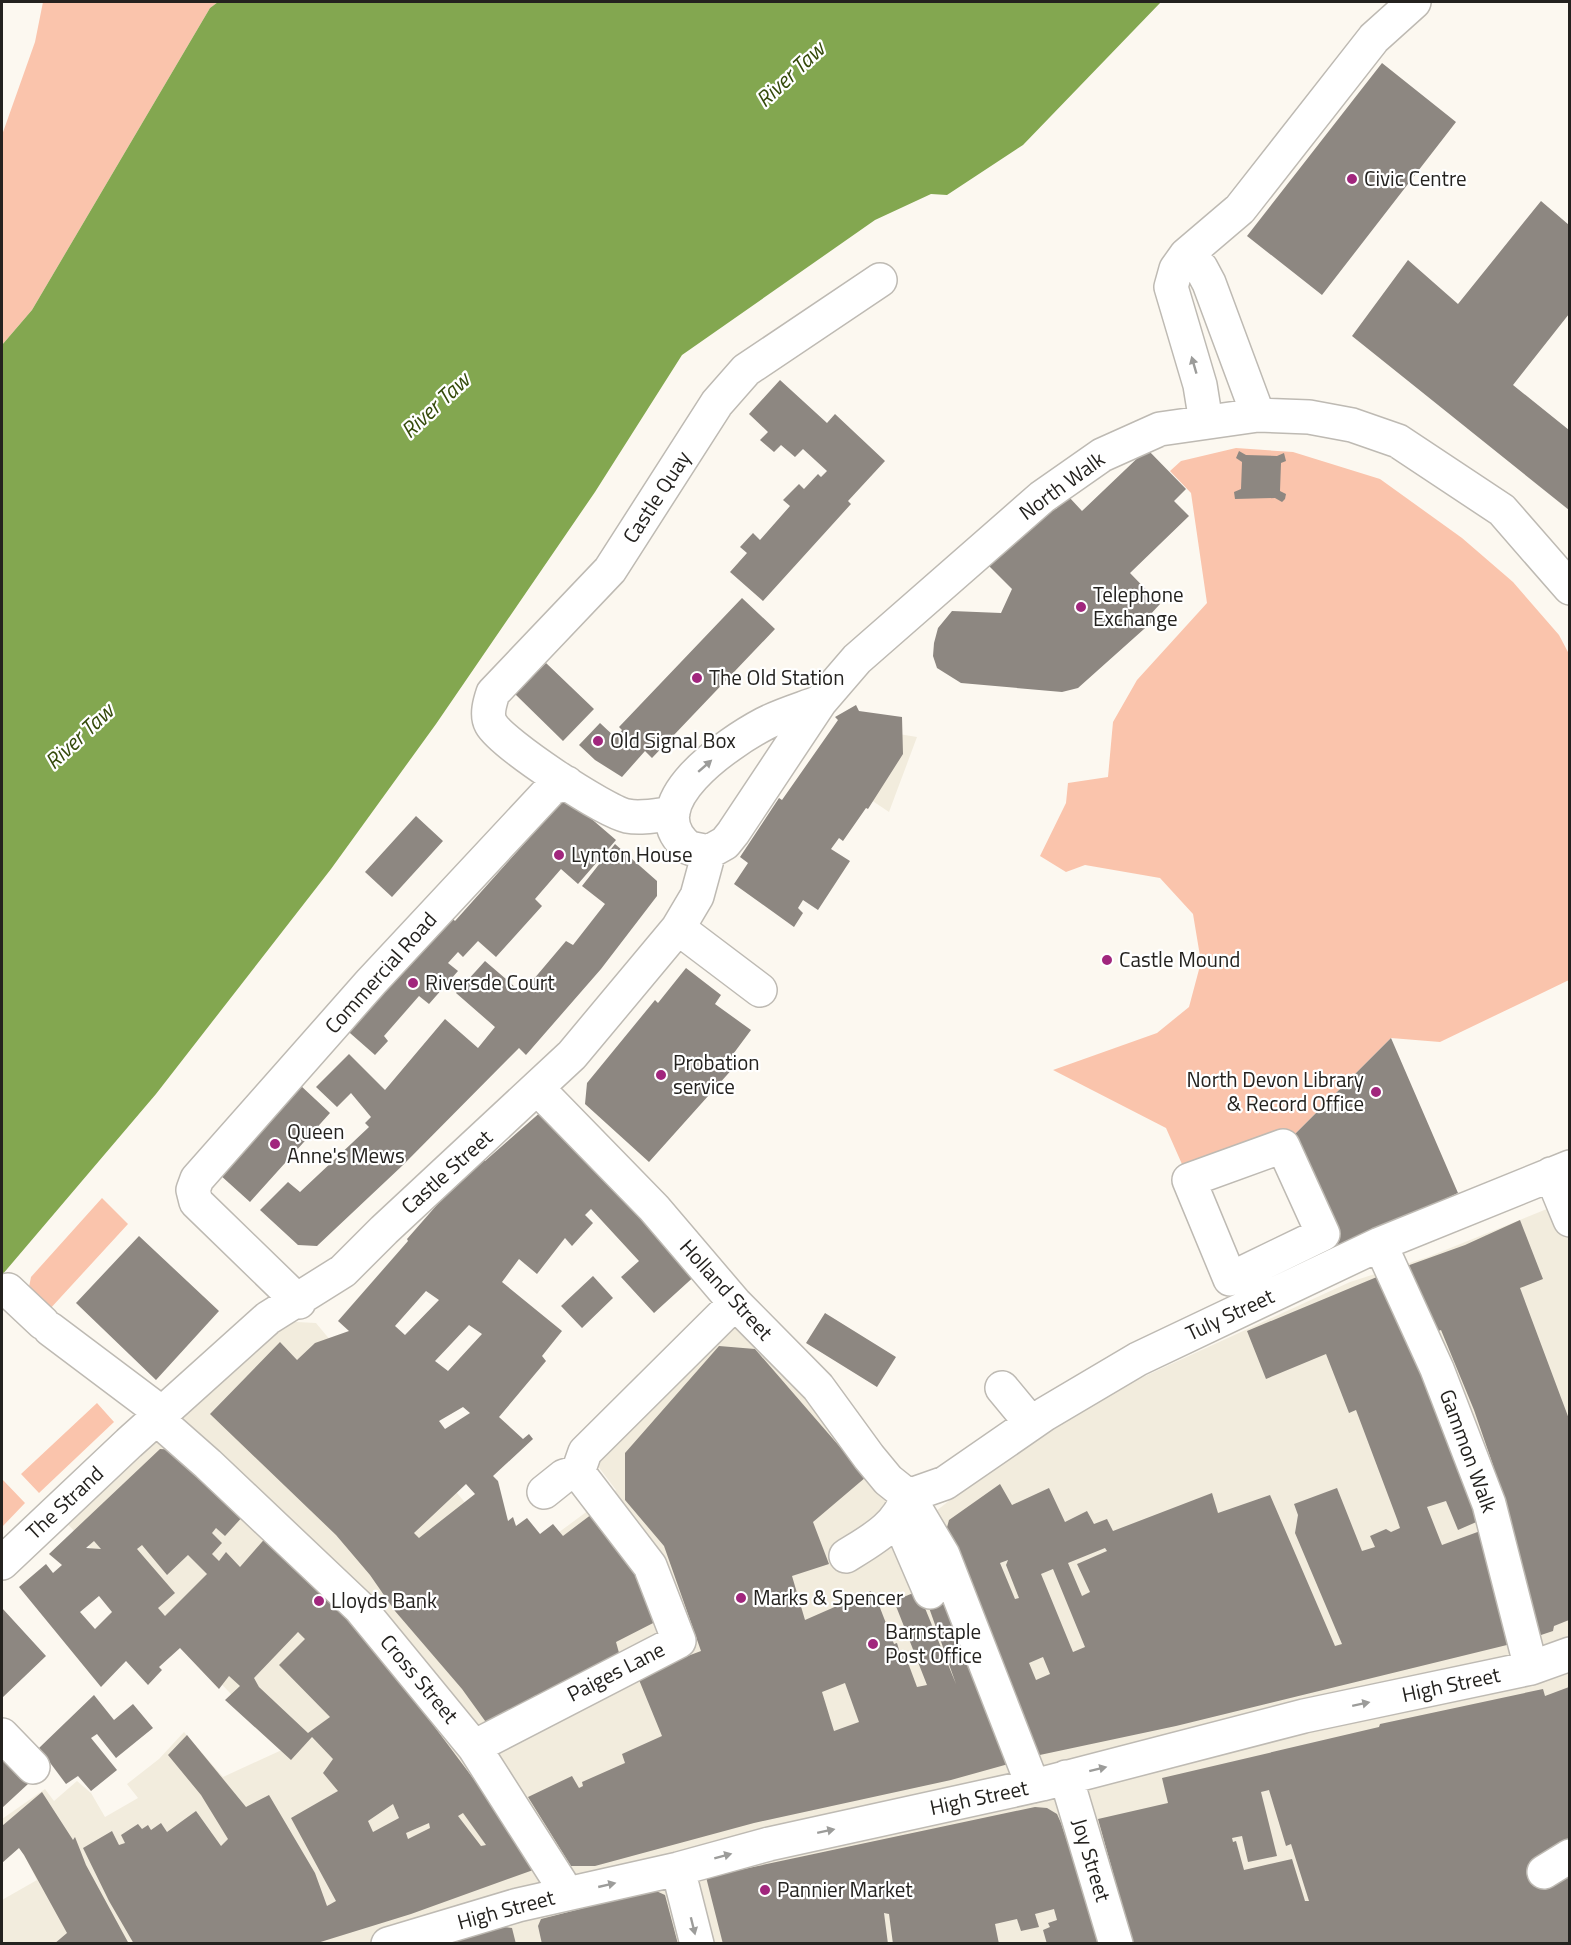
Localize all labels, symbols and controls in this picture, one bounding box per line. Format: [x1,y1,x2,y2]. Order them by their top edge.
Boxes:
water label: River Taw [748,32,834,115]
place label: Civic Centre [1364,162,1467,194]
marker: Civic Centre [1345,172,1359,186]
one-way arrow [1189,356,1199,374]
water label: River Taw [393,363,479,446]
street label: North Walk [1012,443,1111,527]
street label: Castle Quay [614,444,698,549]
place label: Telephone Exchange [1093,578,1184,634]
marker: Telephone Exchange [1074,600,1088,614]
place label: The Old Station [709,661,844,693]
marker: The Old Station [690,671,704,685]
water label: River Taw [37,694,123,777]
place label: Old Signal Box [610,724,736,756]
marker: Old Signal Box [591,734,605,748]
one-way arrow [697,760,713,773]
place label: Lynton House [571,838,693,870]
marker: Lynton House [552,848,566,862]
street label: Commercial Road [317,904,444,1040]
place label: Castle Mound [1119,943,1240,975]
marker: Castle Mound [1100,953,1114,967]
place label: Riversde Court [425,966,555,998]
marker: Riversde Court [406,976,420,990]
place label: Probation service [673,1046,760,1102]
place label: North Devon Library & Record Office [1187,1063,1364,1119]
marker: Probation service [654,1068,668,1082]
marker: North Devon Library & Record Office [1369,1085,1383,1099]
place label: Queen Anne's Mews [287,1115,405,1171]
street label: Castle Street [394,1121,500,1221]
marker: Queen Anne's Mews [268,1137,282,1151]
street label: Holland Street [673,1232,781,1348]
street label: Tuly Street [1180,1279,1280,1348]
street label: Gammon Walk [1432,1384,1506,1517]
street label: The Strand [18,1458,110,1547]
place label: Marks & Spencer [753,1581,903,1613]
place label: Lloyds Bank [331,1584,437,1616]
marker: Marks & Spencer [734,1591,748,1605]
marker: Lloyds Bank [312,1594,326,1608]
place label: Barnstaple Post Office [885,1615,982,1671]
street label: Cross Street [373,1627,467,1730]
street label: Paiges Lane [561,1633,670,1709]
marker: Barnstaple Post Office [866,1637,880,1651]
street label: High Street [1399,1658,1503,1710]
one-way arrow [1352,1699,1371,1708]
one-way arrow [1089,1764,1108,1774]
street label: High Street [927,1771,1031,1823]
street label: Joy Street [1064,1814,1120,1906]
one-way arrow [817,1826,836,1835]
one-way arrow [714,1851,733,1861]
place label: Pannier Market [777,1873,913,1905]
one-way arrow [597,1879,616,1889]
street label: High Street [453,1881,559,1937]
marker: Pannier Market [758,1883,772,1897]
one-way arrow [689,1917,699,1935]

